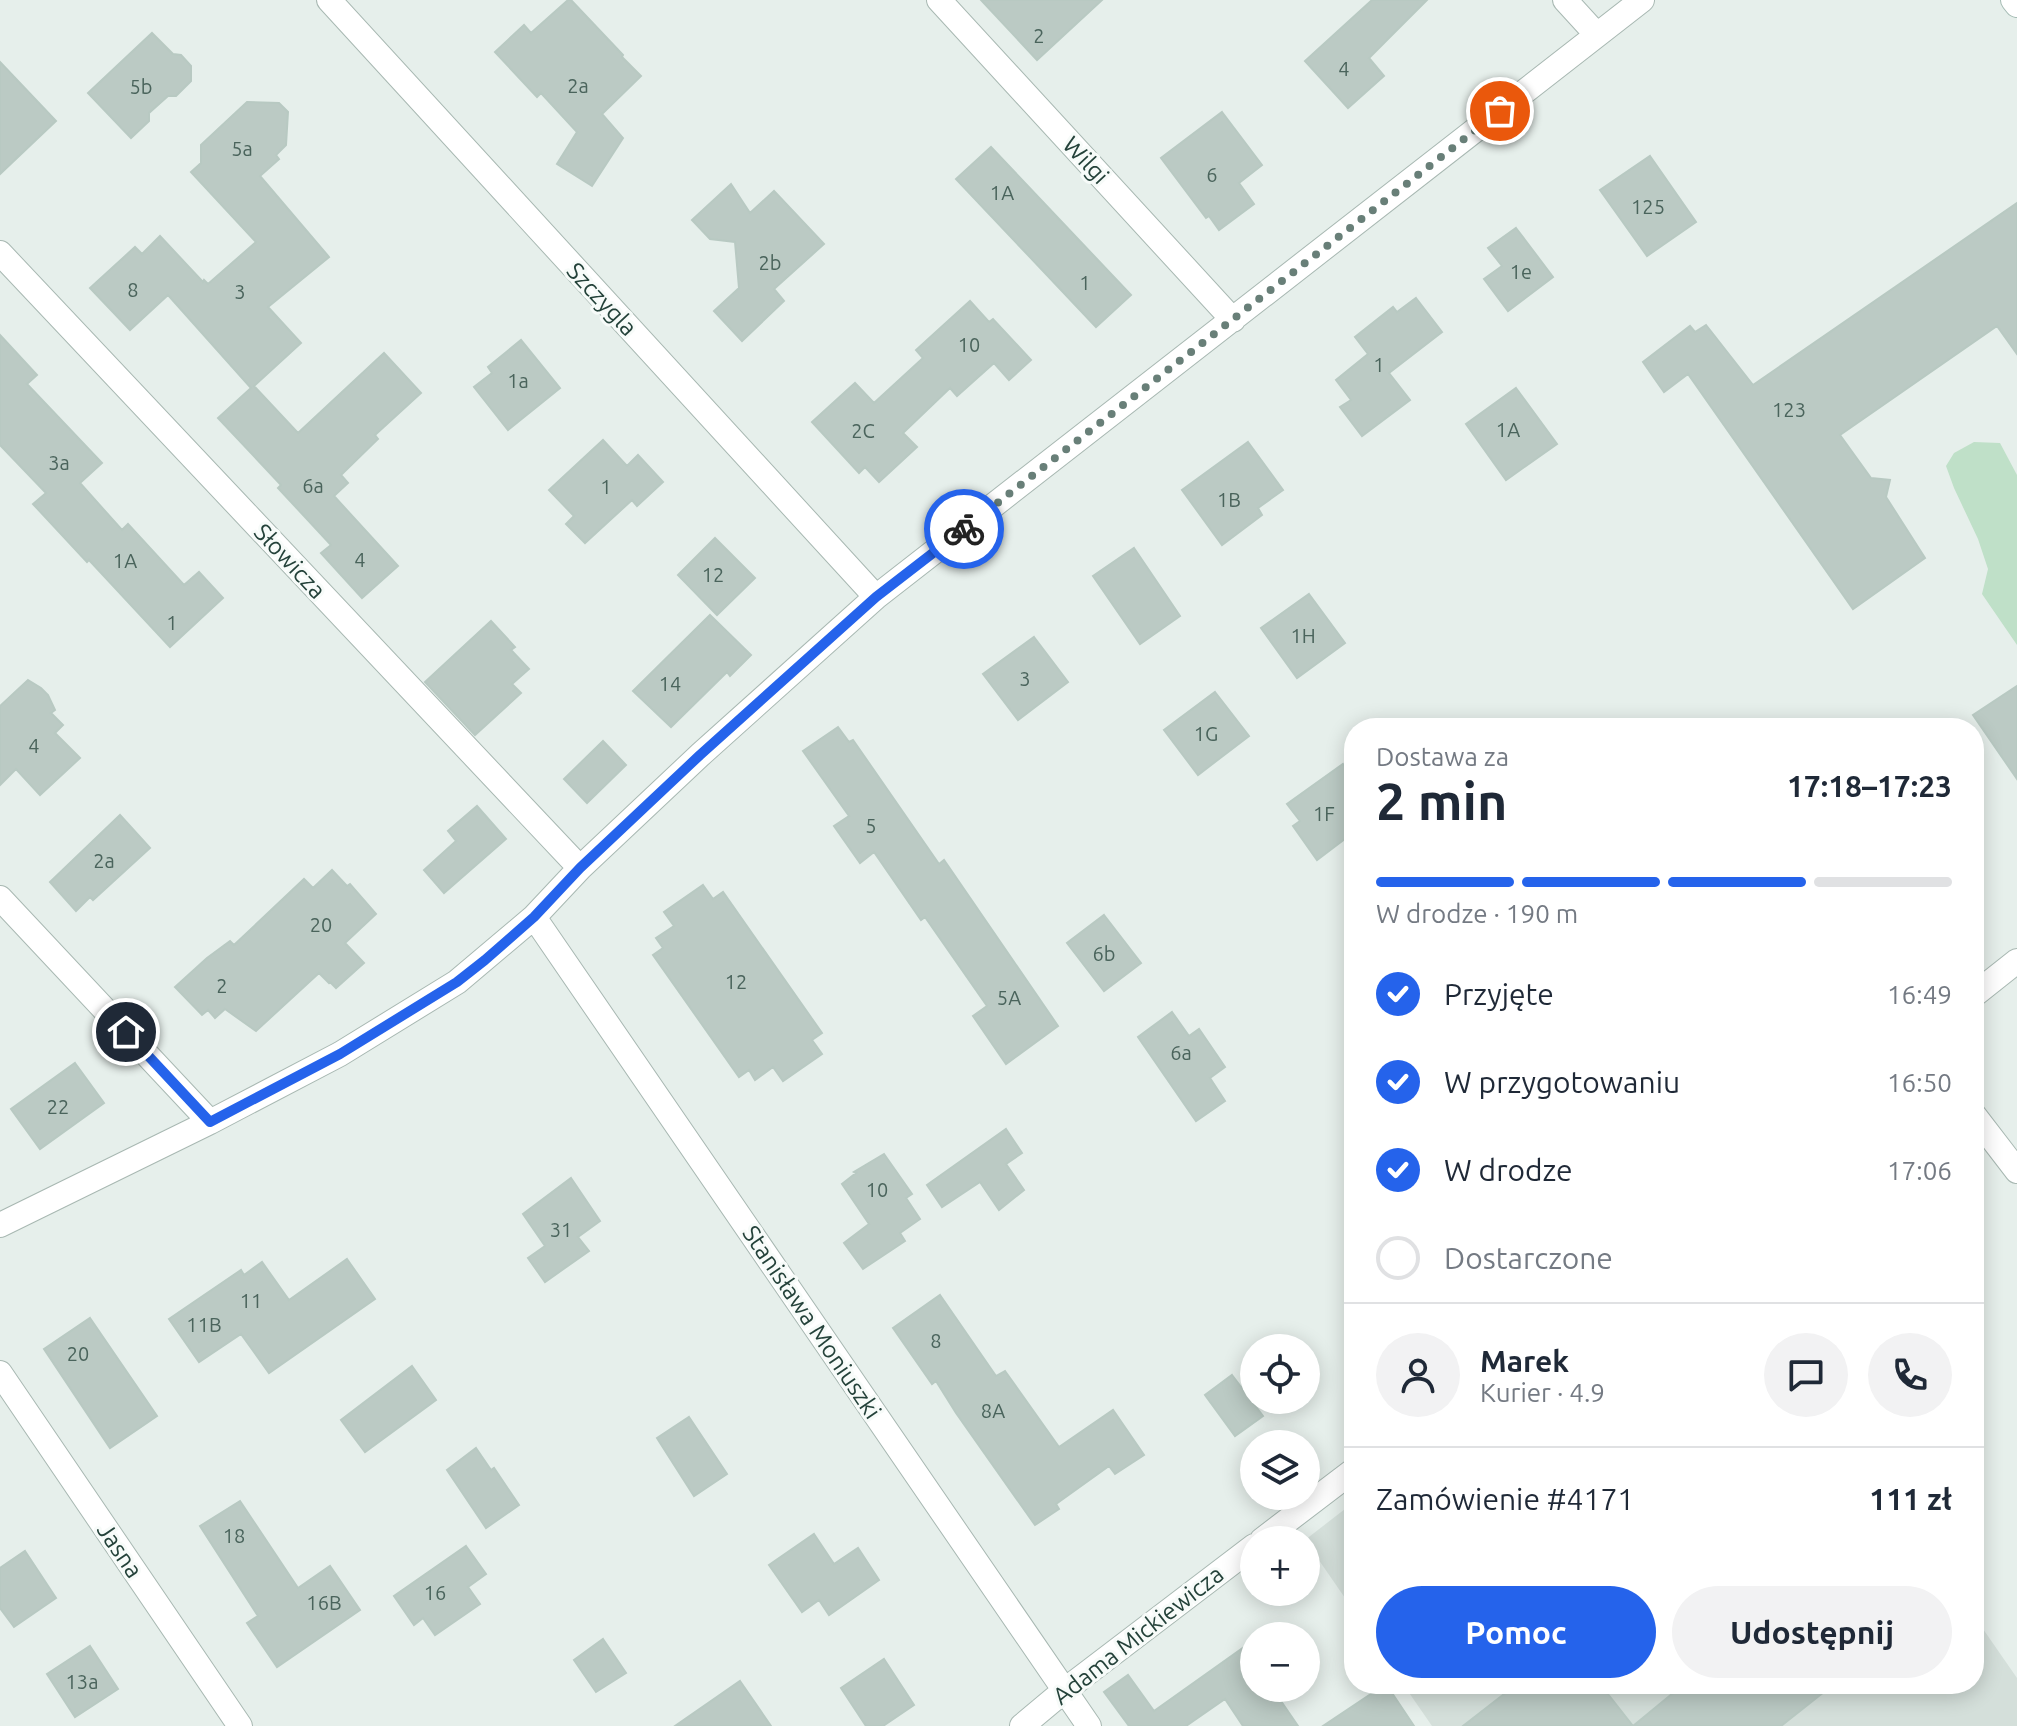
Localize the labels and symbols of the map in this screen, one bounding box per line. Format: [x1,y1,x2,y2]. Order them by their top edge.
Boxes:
house number: 2 [1033,24,1045,47]
house number: 4 [1338,57,1350,80]
house number: 2a [567,74,589,97]
house number: 5b [130,75,152,98]
pin [1466,77,1534,145]
street label: Wilgi [1058,131,1114,189]
house number: 5a [231,137,253,160]
house number: 6 [1206,163,1218,186]
house number: 1A [990,181,1014,204]
house number: 125 [1631,195,1665,218]
house number: 2b [759,251,781,274]
street label: Szczygla [562,257,642,341]
house number: 1e [1510,260,1532,283]
house number: 1 [1079,271,1091,294]
house number: 8 [127,278,139,301]
house number: 3 [234,280,246,303]
house number: 10 [958,333,980,356]
house number: 1 [1373,353,1385,376]
house number: 1a [507,369,529,392]
house number: 123 [1772,398,1806,421]
house number: 1A [1496,418,1520,441]
house number: 2C [851,419,875,442]
house number: 3a [48,451,70,474]
house number: 6a [302,474,324,497]
house number: 1 [600,475,612,498]
house number: 1B [1217,488,1241,511]
courier [924,489,1004,569]
street label: Słowicza [249,518,331,604]
house number: 4 [354,548,366,571]
house number: 1A [113,549,137,572]
house number: 12 [702,563,724,586]
house number: 1 [166,611,178,634]
house number: 1H [1290,624,1316,647]
house number: 3 [1019,667,1031,690]
house number: 14 [659,672,681,695]
house number: 1G [1194,722,1218,745]
house number: 4 [28,734,40,757]
house number: 1F [1313,802,1335,825]
house number: 5 [865,814,877,837]
house number: 2a [93,849,115,872]
house number: 20 [310,913,332,936]
house number: 6b [1093,942,1115,965]
house number: 12 [725,970,747,993]
house number: 2 [216,974,228,997]
house number: 5A [997,986,1021,1009]
pin [92,998,160,1066]
house number: 6a [1170,1041,1192,1064]
house number: 22 [47,1095,69,1118]
house number: 10 [866,1178,888,1201]
house number: 31 [550,1218,572,1241]
street label: Stanisława Moniuszki [737,1220,887,1424]
house number: 11 [240,1289,262,1312]
house number: 11B [186,1313,222,1336]
house number: 8 [930,1329,942,1352]
house number: 20 [67,1342,89,1365]
house number: 8A [981,1399,1005,1422]
street label: Jasna [92,1517,148,1583]
house number: 18 [223,1524,245,1547]
street label: Adama Mickiewicza [1048,1560,1228,1710]
house number: 16 [424,1581,446,1604]
house number: 16B [306,1591,342,1614]
house number: 13a [66,1670,98,1693]

